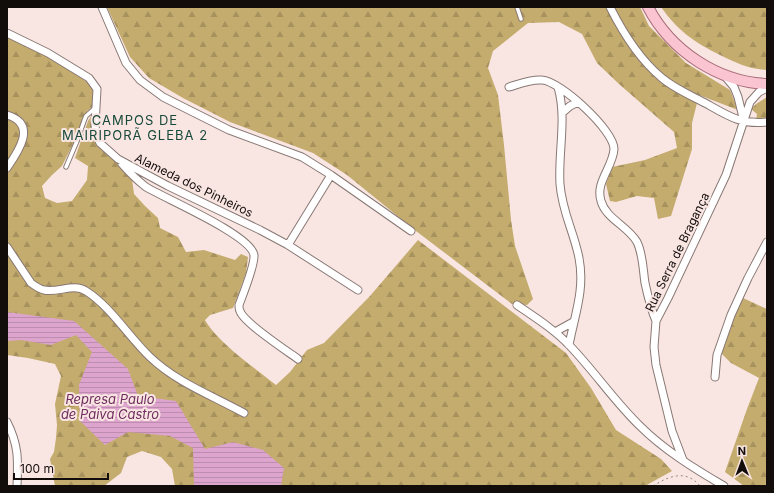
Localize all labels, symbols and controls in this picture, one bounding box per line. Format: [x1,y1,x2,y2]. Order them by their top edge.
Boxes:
district label: CAMPOS DE MAIRIPORÃ GLEBA 2 [62,112,208,143]
street label: Alameda dos Pinheiros [132,150,256,220]
street label: Rua Serra de Bragança [642,190,712,314]
water label: Represa Paulo de Paiva Castro [61,391,159,422]
north arrow [722,441,762,481]
text: N [738,444,746,458]
scale bar [14,455,108,481]
text: 100 m [20,461,54,476]

